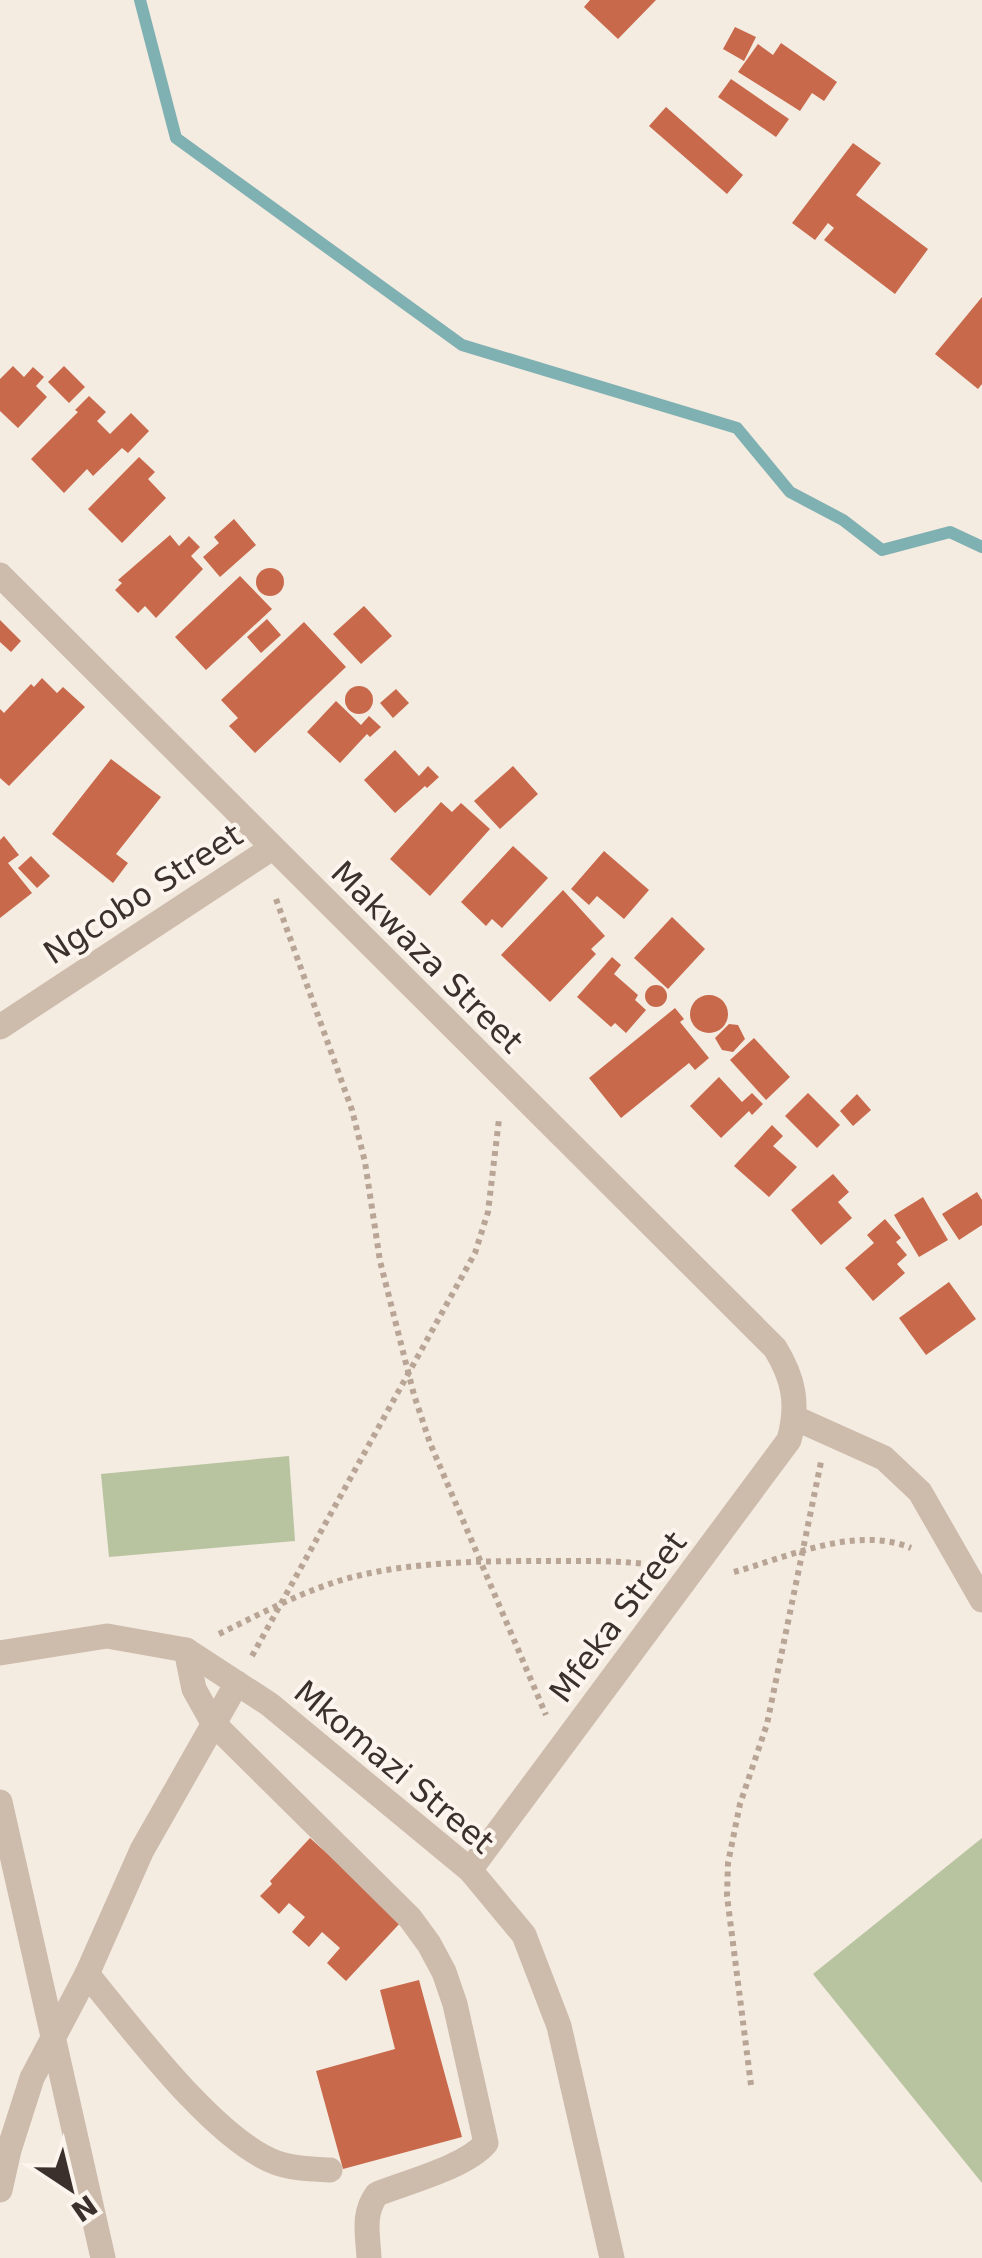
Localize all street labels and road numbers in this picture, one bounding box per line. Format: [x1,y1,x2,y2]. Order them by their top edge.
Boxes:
street label: Ngcobo Street [37,816,249,972]
street label: Makwaza Street [323,853,531,1061]
street label: Mfeka Street [542,1524,694,1710]
street label: Mkomazi Street [287,1673,501,1861]

